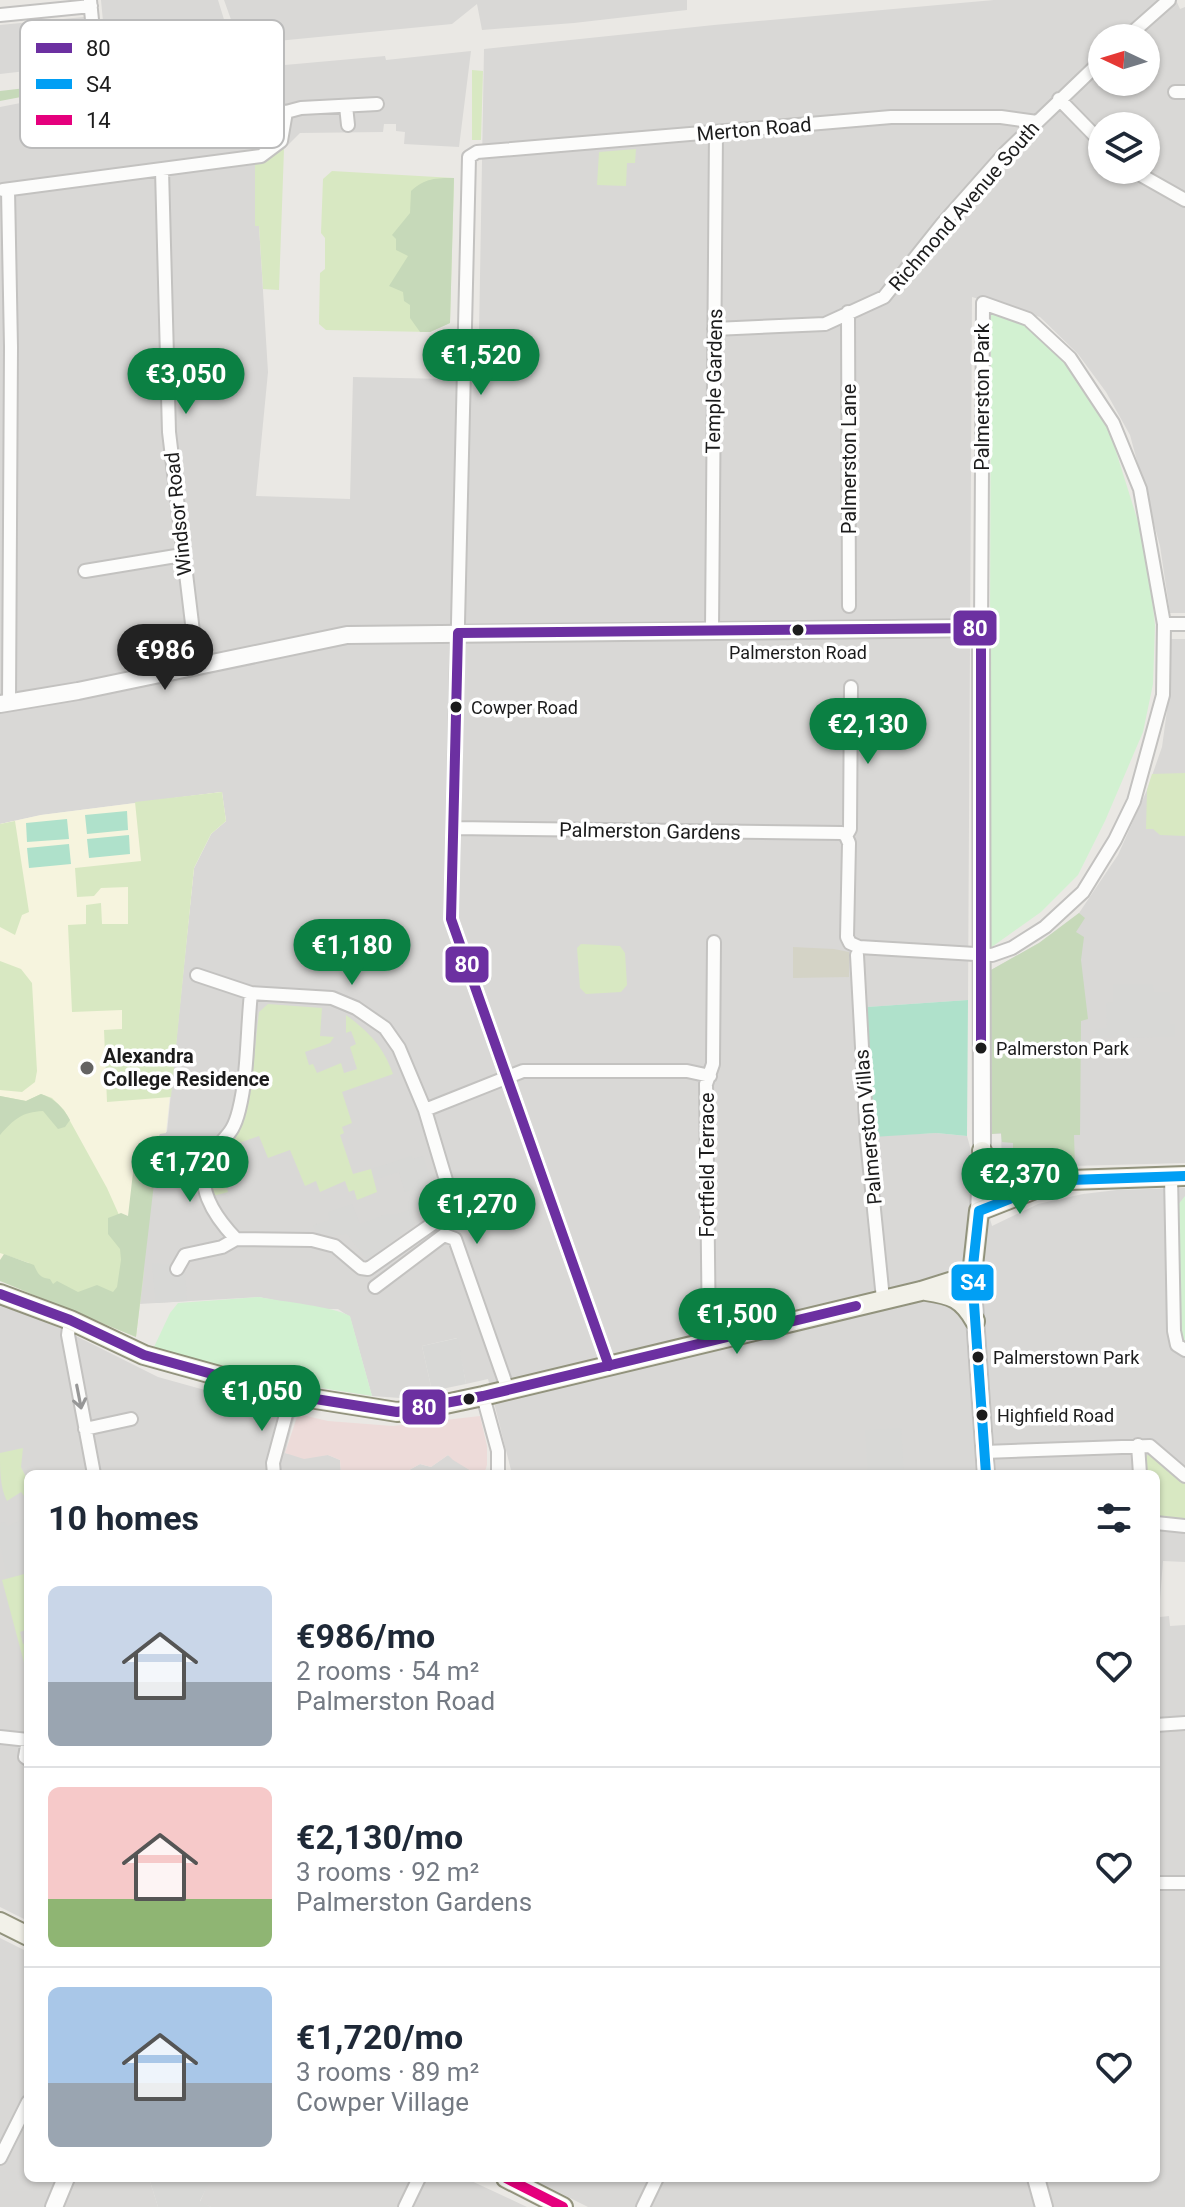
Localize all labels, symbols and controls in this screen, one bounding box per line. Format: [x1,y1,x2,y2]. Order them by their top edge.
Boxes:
legend [20,20,284,148]
north arrow [1088,24,1160,96]
map controls [1088,24,1160,184]
text: 80 [86,36,111,61]
text: S4 [86,72,111,97]
text: 14 [86,108,111,133]
street label: Merton Road [696,112,812,146]
button: layers [1088,112,1160,184]
street label: Richmond Avenue South [884,116,1044,296]
street label: Temple Gardens [701,308,727,454]
street label: Palmerston Park [970,322,994,471]
pin: €1,520 [416,329,546,397]
text: €1,520 [441,340,521,370]
pin: €3,050 [121,348,251,416]
text: €3,050 [146,359,226,389]
street label: Palmerston Lane [837,384,861,534]
street label: Windsor Road [160,451,196,577]
line badge: 80 [952,609,998,647]
text: 80 [962,616,988,641]
marker: Palmerston Road [790,622,806,638]
pin: €986 [118,624,212,692]
text: €986 [135,635,195,665]
place label: Palmerston Road [729,642,867,663]
place label: Cowper Road [471,697,578,718]
pin: €2,130 [803,698,933,766]
marker: Cowper Road [448,699,464,715]
text: €2,130 [828,709,908,739]
street label: Palmerston Gardens [559,817,741,845]
pin: €1,180 [287,919,417,987]
text: €1,180 [312,930,392,960]
line badge: 80 [444,945,490,984]
text: 80 [454,952,480,977]
place label: Palmerston Park [996,1038,1130,1059]
marker: Palmerston Park [973,1040,989,1056]
place label: Alexandra College Residence [103,1044,270,1091]
street label: Palmerston Villas [849,1048,887,1206]
marker: Alexandra College Residence [78,1059,96,1077]
street label: Fortfield Terrace [695,1092,719,1238]
pin: €1,720 [125,1136,255,1204]
text: €1,720 [150,1147,230,1177]
pin: €2,370 [955,1148,1085,1216]
text: €2,370 [980,1159,1060,1189]
pin: €1,270 [412,1178,542,1246]
text: €1,270 [437,1189,517,1219]
line badge: S4 [950,1263,995,1302]
text: S4 [960,1270,986,1295]
pin: €1,500 [672,1288,802,1356]
text: €1,500 [697,1299,777,1329]
place label: Palmerstown Park [993,1347,1140,1368]
marker: Palmerstown Park [970,1349,986,1365]
pin: €1,050 [197,1365,327,1433]
text: €1,050 [222,1376,302,1406]
one-way arrow [73,1384,88,1409]
line badge: 80 [401,1388,447,1426]
unlabelled marker [461,1391,477,1407]
text: 80 [411,1395,437,1420]
place label: Highfield Road [997,1405,1114,1426]
marker: Highfield Road [974,1407,990,1423]
icon: filters [1092,1496,1136,1540]
text: 10 homes [48,1498,199,1538]
text: €986/mo [296,1616,435,1656]
icon: home [112,1618,208,1714]
icon: heart [1092,1644,1136,1688]
text: 2 rooms · 54 m² [296,1656,479,1686]
text: Palmerston Road [296,1686,495,1716]
text: €2,130/mo [296,1817,463,1857]
icon: home [112,1819,208,1915]
icon: heart [1092,1845,1136,1889]
text: 3 rooms · 92 m² [296,1857,479,1887]
text: Palmerston Gardens [296,1887,532,1917]
text: €1,720/mo [296,2017,463,2057]
icon: home [112,2019,208,2115]
icon: heart [1092,2045,1136,2089]
text: 3 rooms · 89 m² [296,2057,479,2087]
text: Cowper Village [296,2087,469,2117]

